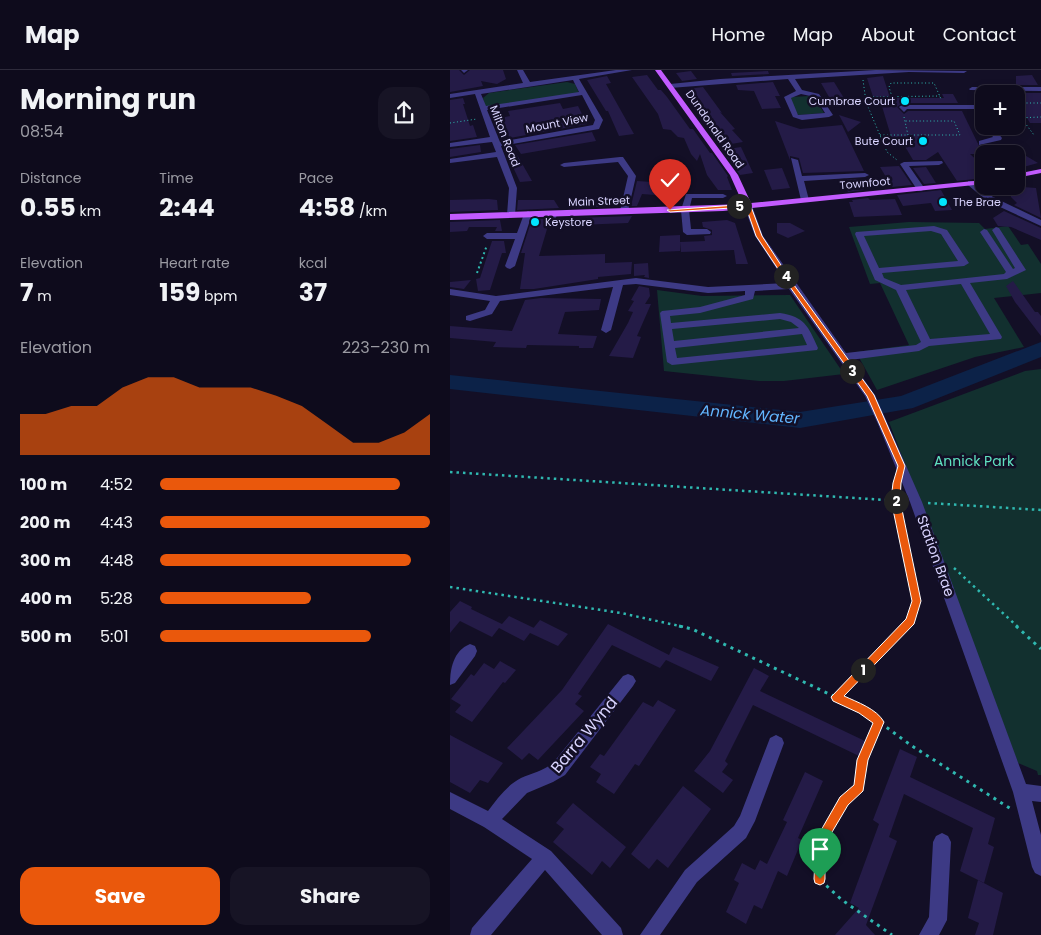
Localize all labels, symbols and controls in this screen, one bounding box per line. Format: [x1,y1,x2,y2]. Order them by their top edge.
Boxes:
text: Map [25,18,80,51]
text: Home [711,22,765,47]
text: Map [793,22,833,47]
text: About [861,22,915,47]
text: Contact [943,22,1016,47]
text: Morning run [20,80,196,119]
map controls [975,85,1025,195]
button: + [975,85,1025,135]
button: share [378,87,430,139]
street label: Dundonald Road [682,87,748,171]
place label: Cumbrae Court [809,93,895,109]
marker: Cumbrae Court [899,95,911,107]
street label: Milton Road [486,103,524,169]
street label: Mount View [524,109,590,137]
text: 08:54 [20,120,64,143]
place label: Bute Court [855,133,913,149]
marker: Bute Court [917,135,929,147]
button: − [975,145,1025,195]
pin [649,159,691,210]
icon: check [656,166,684,194]
text: Distance [20,168,81,188]
text: Time [159,168,193,188]
text: Pace [299,168,333,188]
street label: Townfoot [839,173,891,193]
text: 0.55 [20,190,76,225]
text: 2:44 [159,190,215,225]
text: 4:58 [299,190,355,225]
street label: Main Street [568,192,630,210]
pin: 5 [726,194,752,218]
place label: The Brae [953,194,1001,210]
text: 5 [735,196,744,216]
marker: The Brae [937,196,949,208]
text: km [76,201,101,221]
text: /km [355,201,387,221]
place label: Keystore [545,214,592,230]
marker: Keystore [529,216,541,228]
text: Elevation [20,253,83,273]
text: Heart rate [159,253,230,273]
text: kcal [299,253,327,273]
pin: 4 [774,264,798,288]
text: 4 [782,266,791,286]
text: 7 [20,275,33,310]
text: 159 [159,275,200,310]
text: 37 [299,275,327,310]
text: m [33,286,52,306]
text: bpm [200,286,237,306]
text: Elevation [20,336,92,359]
text: 223–230 m [342,336,430,359]
pin: 3 [840,358,864,384]
text: 3 [848,361,857,381]
water label: Annick Water [699,399,801,429]
park label: Annick Park [934,451,1015,471]
text: 100 m [20,473,67,496]
text: 4:52 [100,473,133,496]
pin: 2 [884,488,908,514]
text: 2 [893,491,901,511]
text: 200 m [20,511,70,534]
text: 4:43 [100,511,133,534]
street label: Station Brae [912,513,960,600]
text: 300 m [20,549,71,572]
text: 4:48 [100,549,134,572]
text: 400 m [20,587,72,610]
text: 5:28 [100,587,133,610]
text: 500 m [20,625,72,648]
text: 5:01 [100,625,129,648]
pin: 1 [850,658,876,682]
text: 1 [861,660,866,680]
street label: Barra Wynd [545,692,623,778]
pin [799,828,841,879]
icon: arrive [806,835,834,863]
button: Save [20,867,220,925]
button: Share [230,867,430,925]

